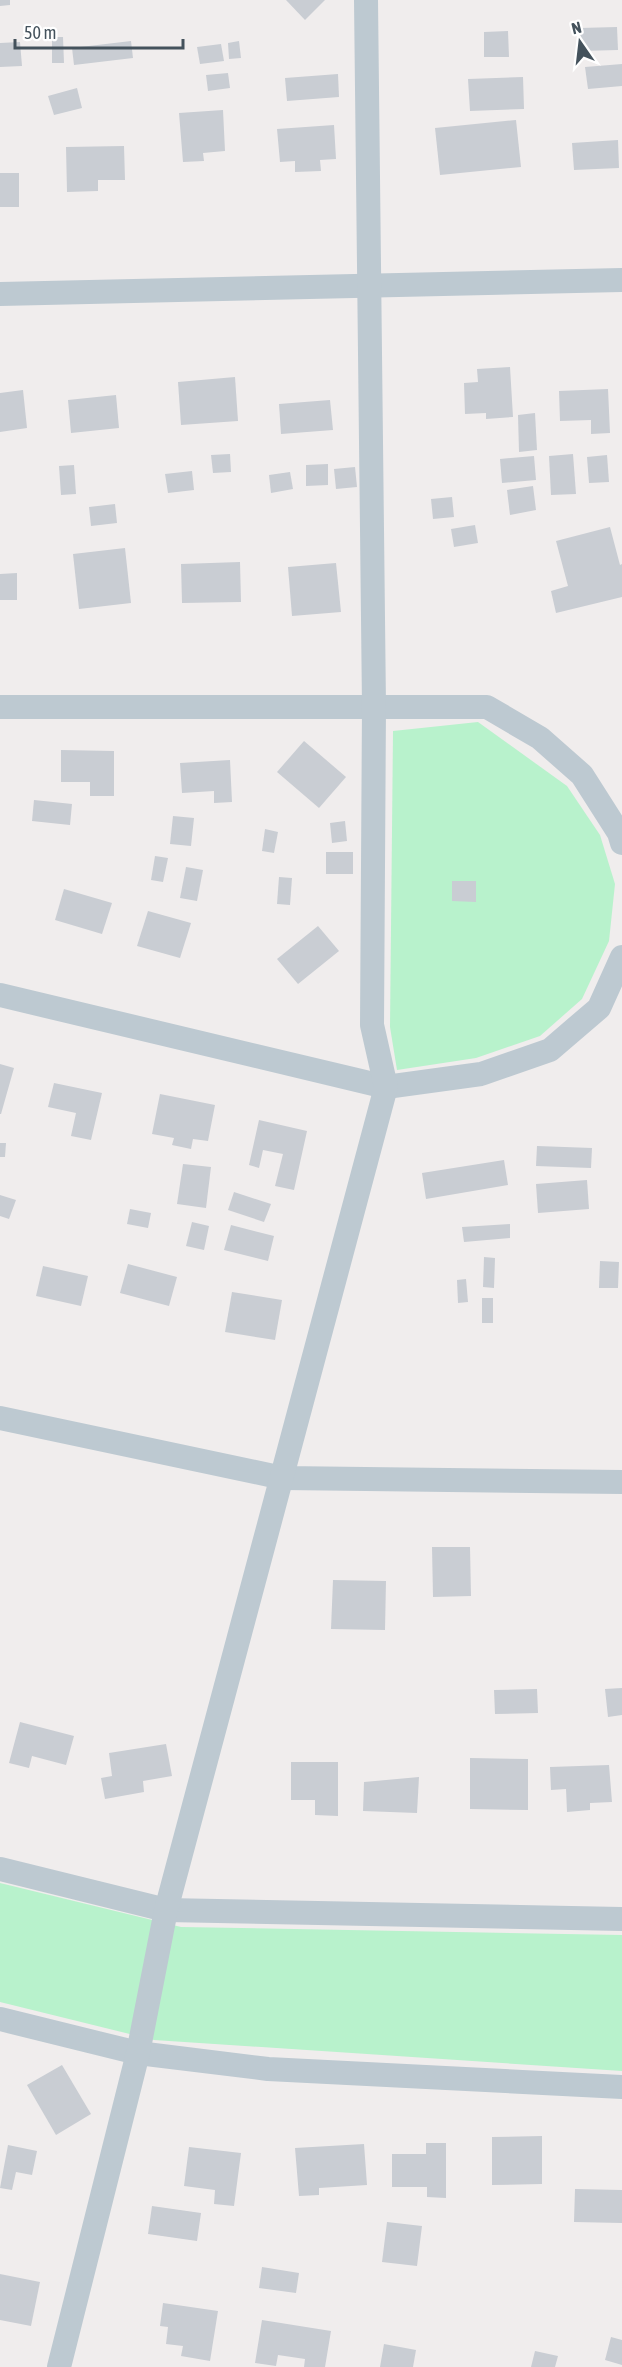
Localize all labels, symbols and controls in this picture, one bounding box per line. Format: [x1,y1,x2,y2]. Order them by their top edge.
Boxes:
scale bar [15,12,183,50]
north arrow [550,12,610,72]
text: N [570,18,583,37]
text: 50 m [24,22,56,43]

